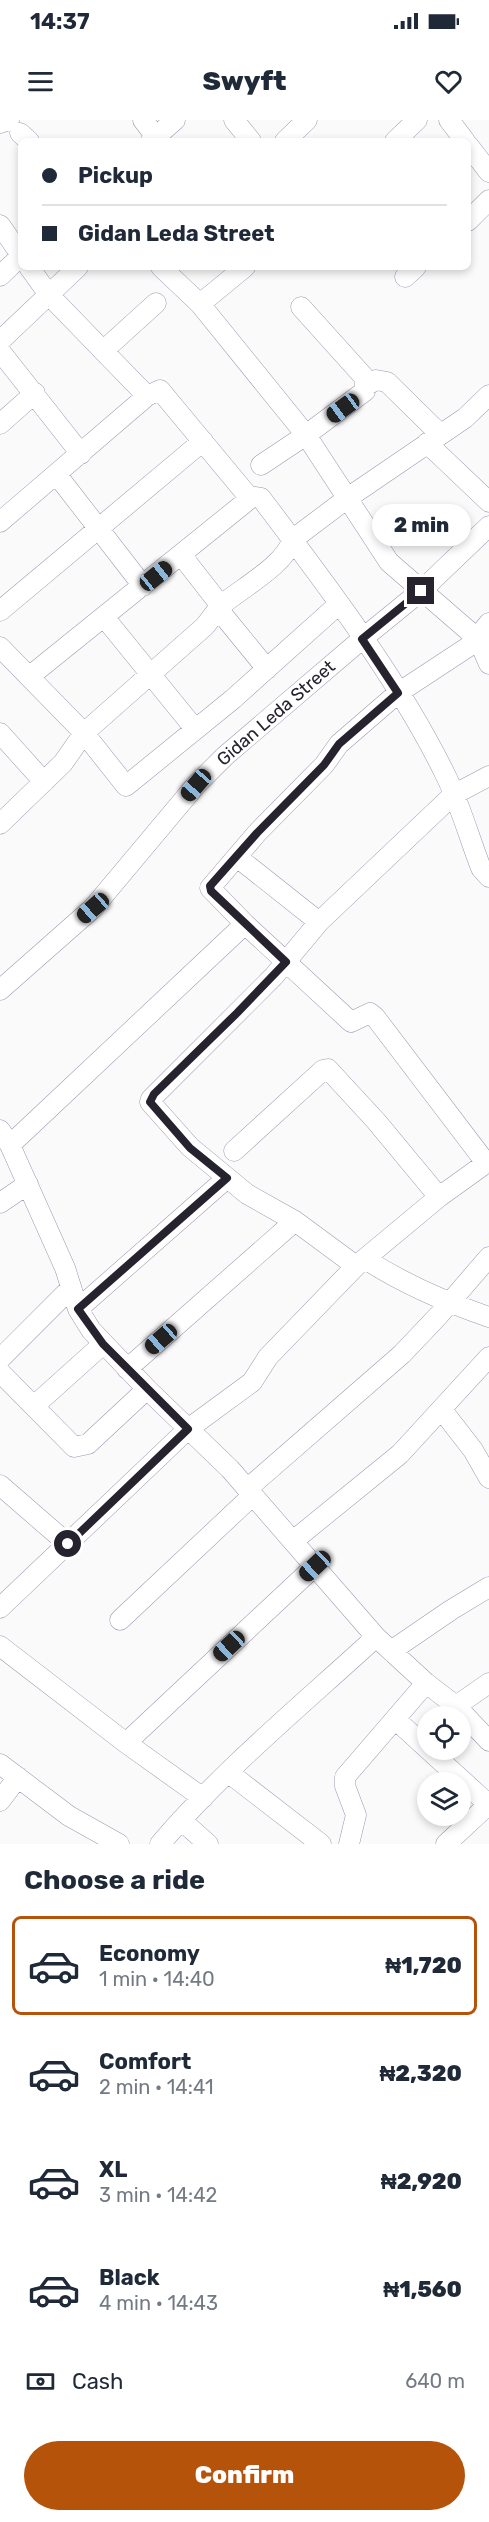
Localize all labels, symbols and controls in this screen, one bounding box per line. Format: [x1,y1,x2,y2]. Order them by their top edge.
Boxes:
text: 14:37 [30,8,90,35]
icon: menu [24,65,57,98]
text: Swyft [202,65,287,97]
icon: heart [432,65,465,98]
text: Pickup [78,162,153,189]
text: Gidan Leda Street [78,220,275,247]
car [323,390,363,426]
callout: 2 min [372,504,470,546]
text: 2 min [394,513,449,537]
car [136,558,176,594]
route end [407,577,434,604]
street label: Gidan Leda Street [212,656,340,770]
car [177,766,215,804]
car [74,889,112,927]
car [142,1320,180,1358]
route start [54,1530,81,1557]
car [296,1547,334,1585]
car [210,1627,248,1665]
map controls [417,1706,471,1826]
button: locate [417,1706,471,1760]
button: layers [417,1772,471,1826]
text: Choose a ride [24,1864,205,1896]
icon: car [27,1939,81,1993]
text: Economy [99,1940,200,1967]
text: ₦1,720 [385,1952,462,1979]
text: 1 min · 14:40 [99,1967,215,1991]
icon: car [27,2047,81,2101]
text: Comfort [99,2048,191,2075]
text: ₦2,320 [379,2060,462,2087]
text: 2 min · 14:41 [99,2075,213,2099]
icon: car [27,2155,81,2209]
text: XL [99,2156,127,2183]
text: ₦2,920 [381,2168,462,2195]
text: 3 min · 14:42 [99,2183,217,2207]
icon: car [27,2263,81,2317]
text: Black [99,2264,160,2291]
text: ₦1,560 [383,2276,462,2303]
text: 4 min · 14:43 [99,2291,218,2315]
icon: cash [24,2365,57,2398]
text: Cash [72,2368,123,2395]
text: 640 m [405,2369,465,2393]
button: Confirm [24,2441,465,2510]

